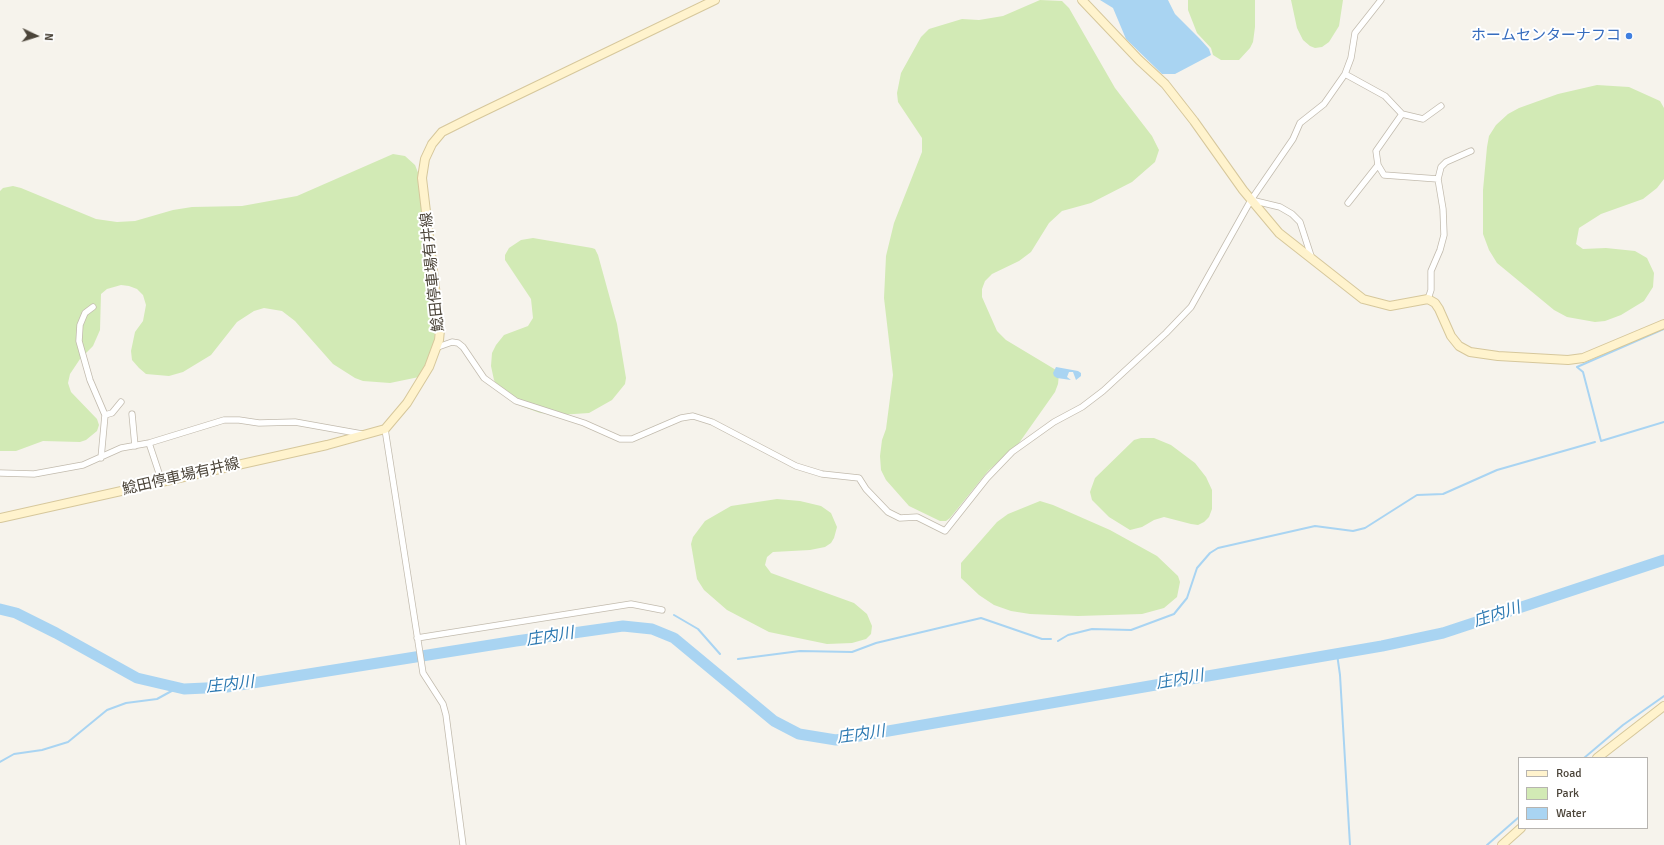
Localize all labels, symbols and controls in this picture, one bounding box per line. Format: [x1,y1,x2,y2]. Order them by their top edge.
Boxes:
north arrow [16,16,56,56]
place label: ホームセンターナフコ [1471,27,1621,45]
marker: ホームセンターナフコ [1624,31,1634,41]
text: N [42,33,55,41]
street label: 鯰田停車場有井線 [418,211,448,333]
street label: 鯰田停車場有井線 [121,455,241,499]
water label: 庄内川 [1471,598,1523,632]
water label: 庄内川 [525,624,575,650]
water label: 庄内川 [1155,666,1205,694]
water label: 庄内川 [205,673,255,697]
water label: 庄内川 [836,722,886,748]
legend [1518,757,1648,829]
text: Road [1556,766,1582,781]
text: Park [1556,786,1579,801]
text: Water [1556,806,1586,821]

